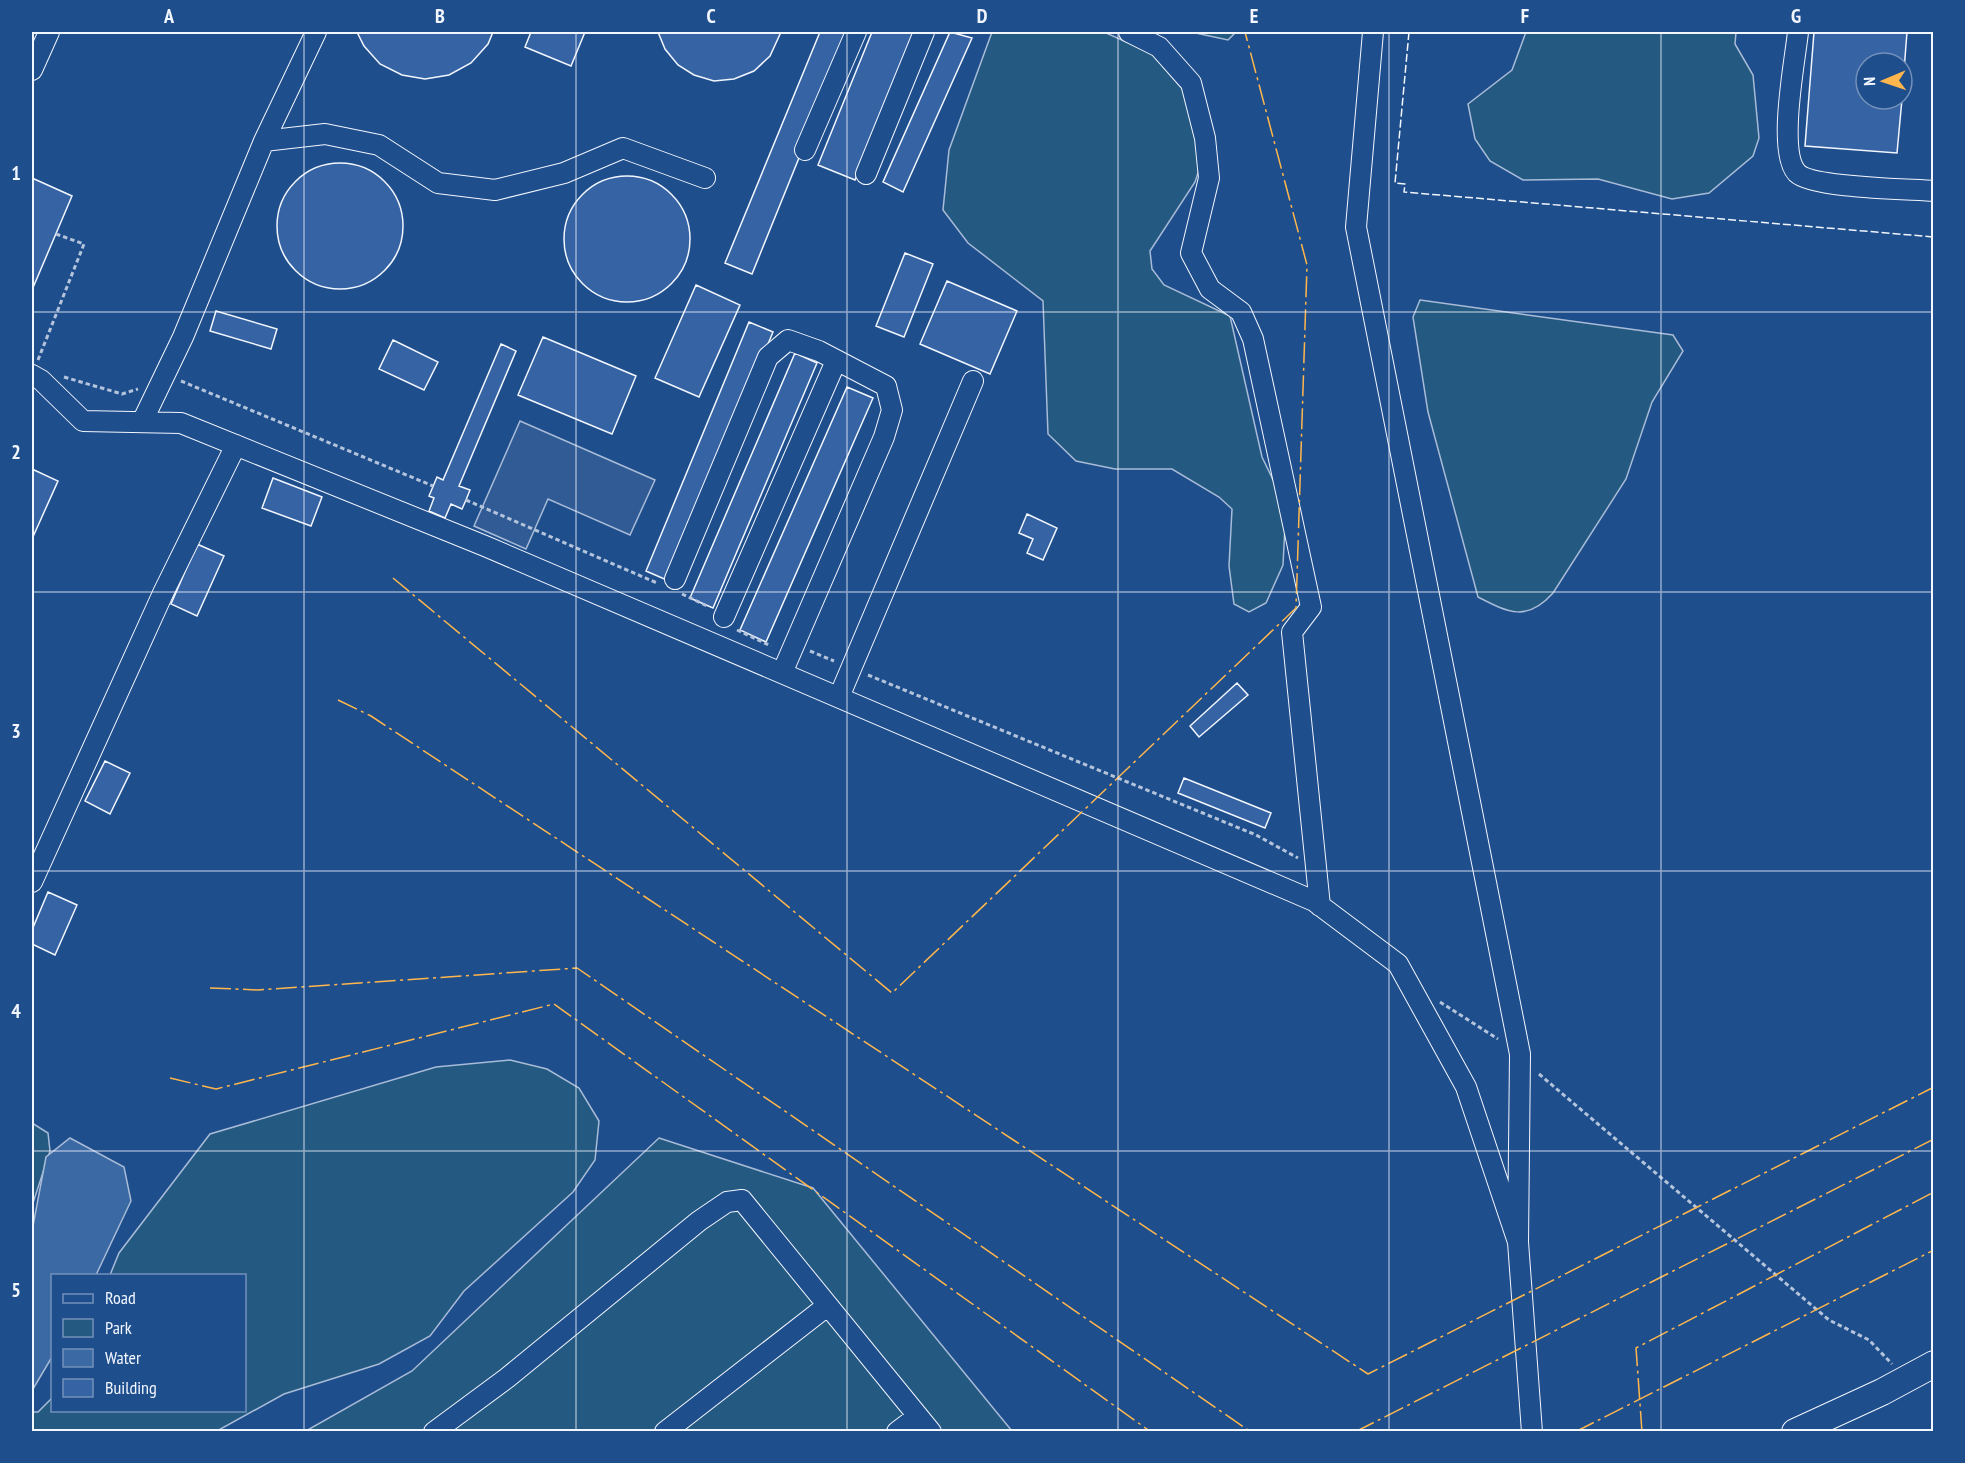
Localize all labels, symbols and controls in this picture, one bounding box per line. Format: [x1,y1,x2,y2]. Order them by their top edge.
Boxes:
text: A [163,3,175,29]
text: B [435,3,445,29]
text: C [706,3,716,29]
text: D [977,3,988,29]
text: E [1250,3,1258,29]
text: F [1521,3,1529,29]
text: G [1791,3,1801,29]
north arrow [1854,51,1914,111]
text: N [1859,77,1879,86]
text: 1 [11,160,21,186]
text: 2 [11,439,21,465]
text: 3 [11,718,21,744]
text: 4 [11,998,21,1024]
legend [51,1274,246,1412]
text: 5 [11,1277,21,1303]
text: Road [105,1286,136,1309]
text: Park [105,1316,132,1339]
text: Water [105,1346,141,1369]
text: Building [105,1376,157,1399]

